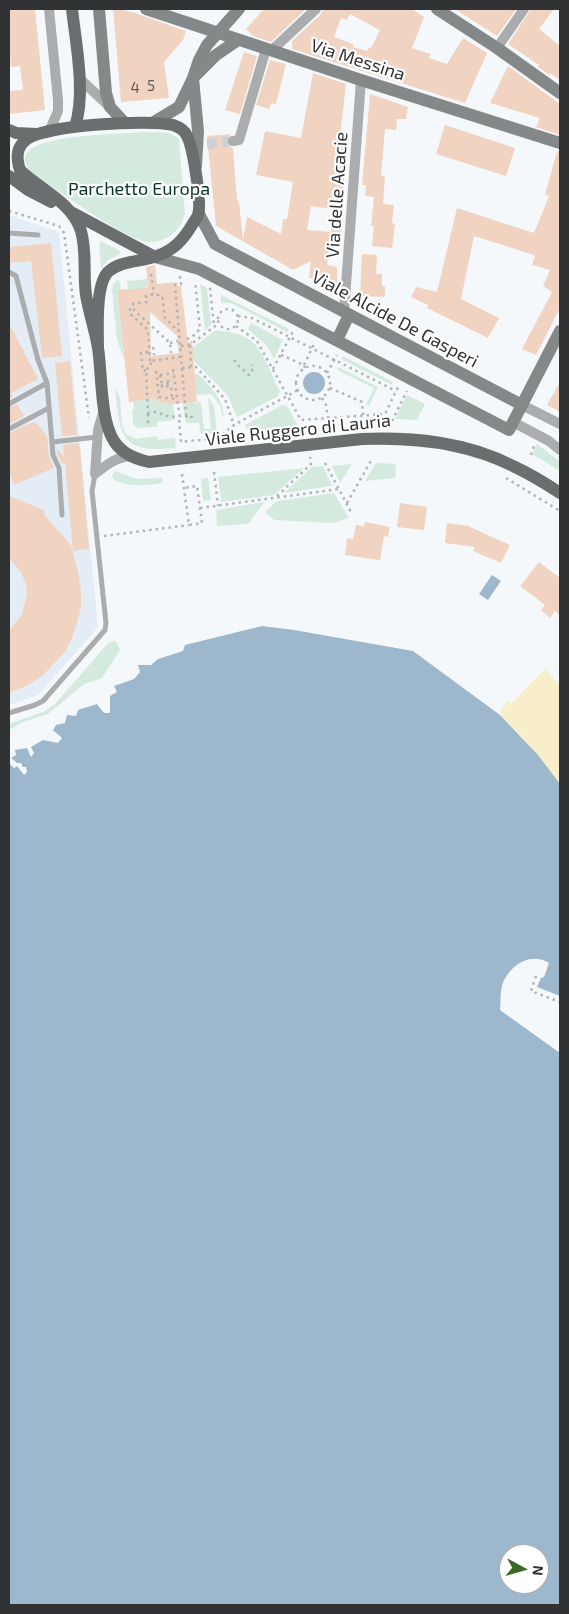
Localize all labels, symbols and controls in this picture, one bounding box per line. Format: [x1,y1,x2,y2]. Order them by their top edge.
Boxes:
street label: Via Messina [308,35,408,85]
house number: 5 [147,77,155,95]
house number: 4 [130,79,140,97]
street label: Via delle Acacie [322,131,352,259]
park label: Parchetto Europa [68,178,210,200]
street label: Viale Alcide De Gasperi [308,266,482,372]
street label: Viale Ruggero di Lauria [204,410,392,450]
north arrow [499,1544,549,1594]
text: N [529,1565,547,1576]

